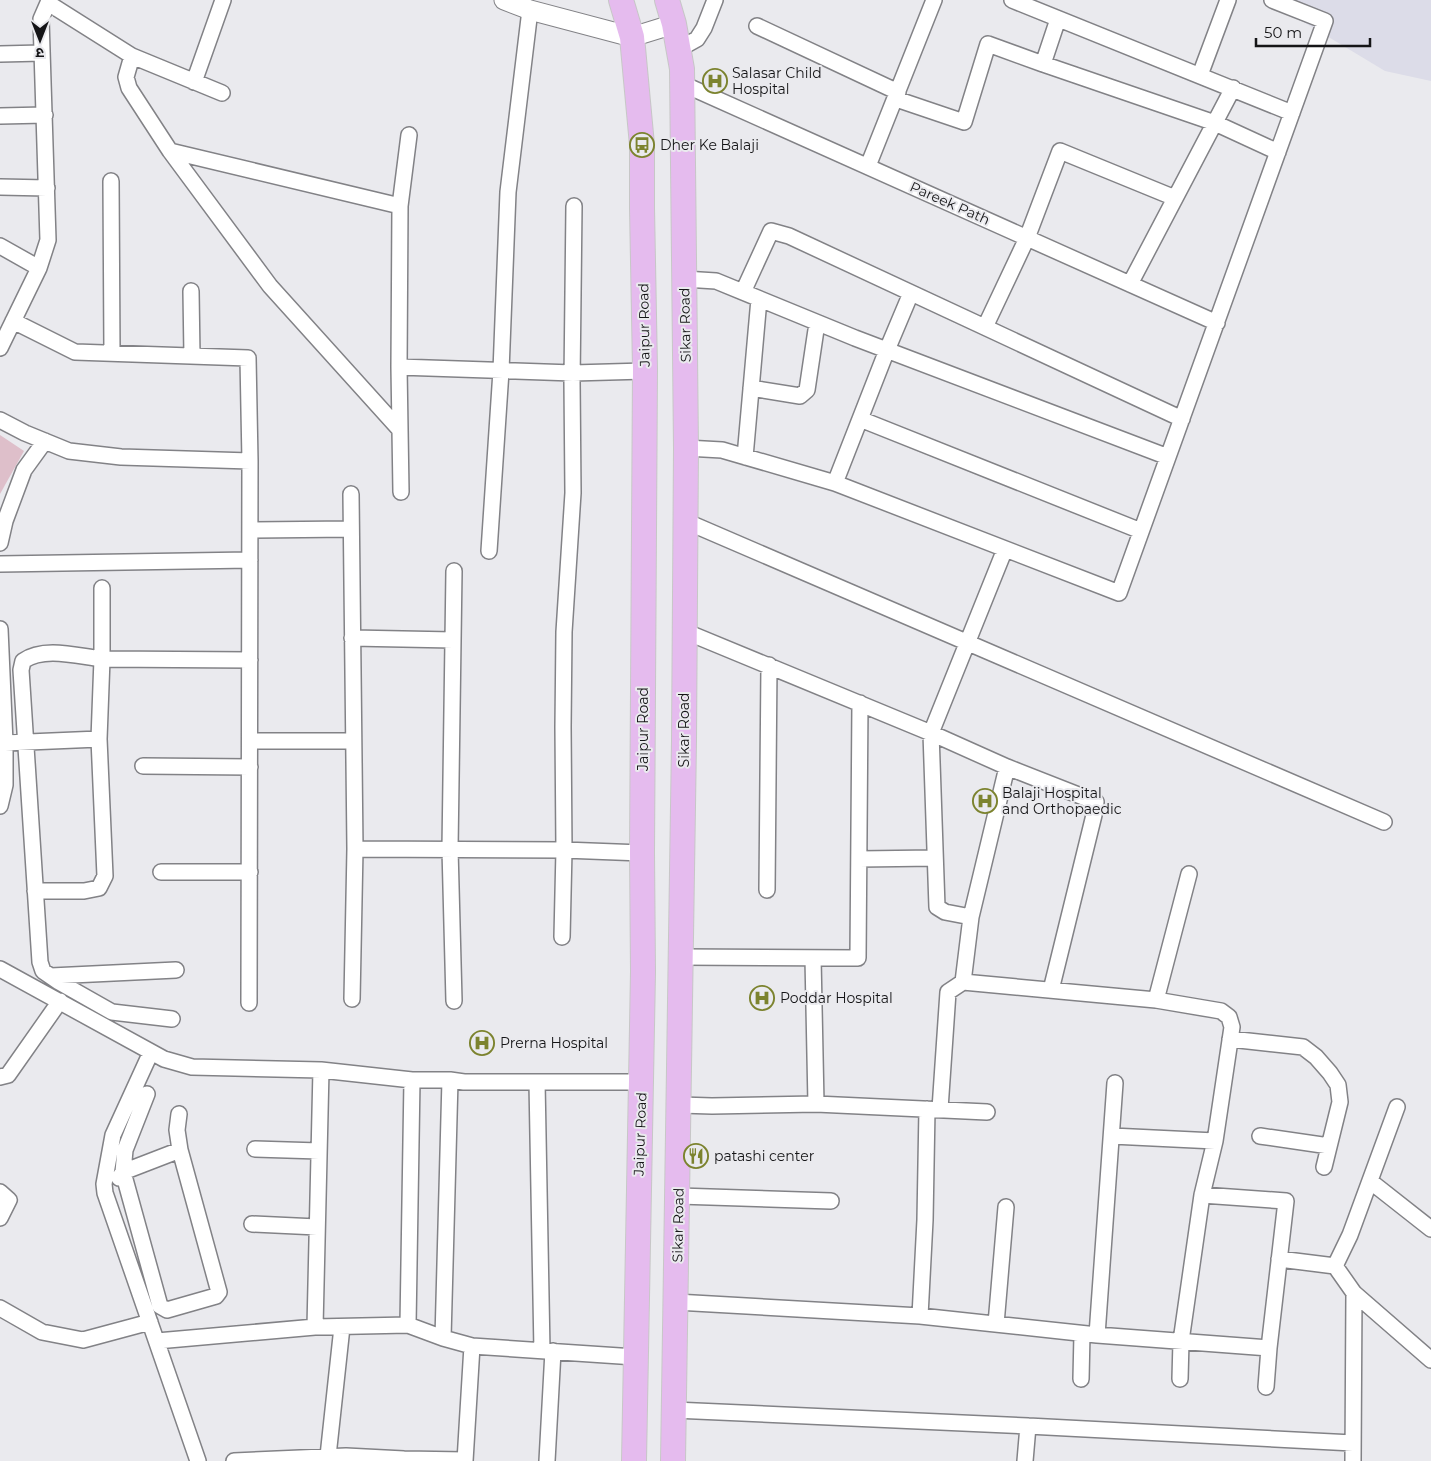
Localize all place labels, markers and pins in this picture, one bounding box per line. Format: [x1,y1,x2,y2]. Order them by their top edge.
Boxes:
place label: Salasar Child Hospital [732,64,822,98]
hospital icon: Salasar Child Hospital [702,68,728,94]
bus stop icon: Dher Ke Balaji [629,132,655,158]
place label: Dher Ke Balaji [660,136,759,154]
place label: Balaji Hospital and Orthopaedic [1002,784,1122,818]
hospital icon: Balaji Hospital and Orthopaedic [972,788,998,814]
hospital icon: Poddar Hospital [749,985,775,1011]
place label: Poddar Hospital [780,989,893,1007]
hospital icon: Prerna Hospital [469,1030,495,1056]
place label: Prerna Hospital [500,1034,608,1052]
restaurant icon: patashi center [683,1143,709,1169]
place label: patashi center [714,1147,815,1165]

